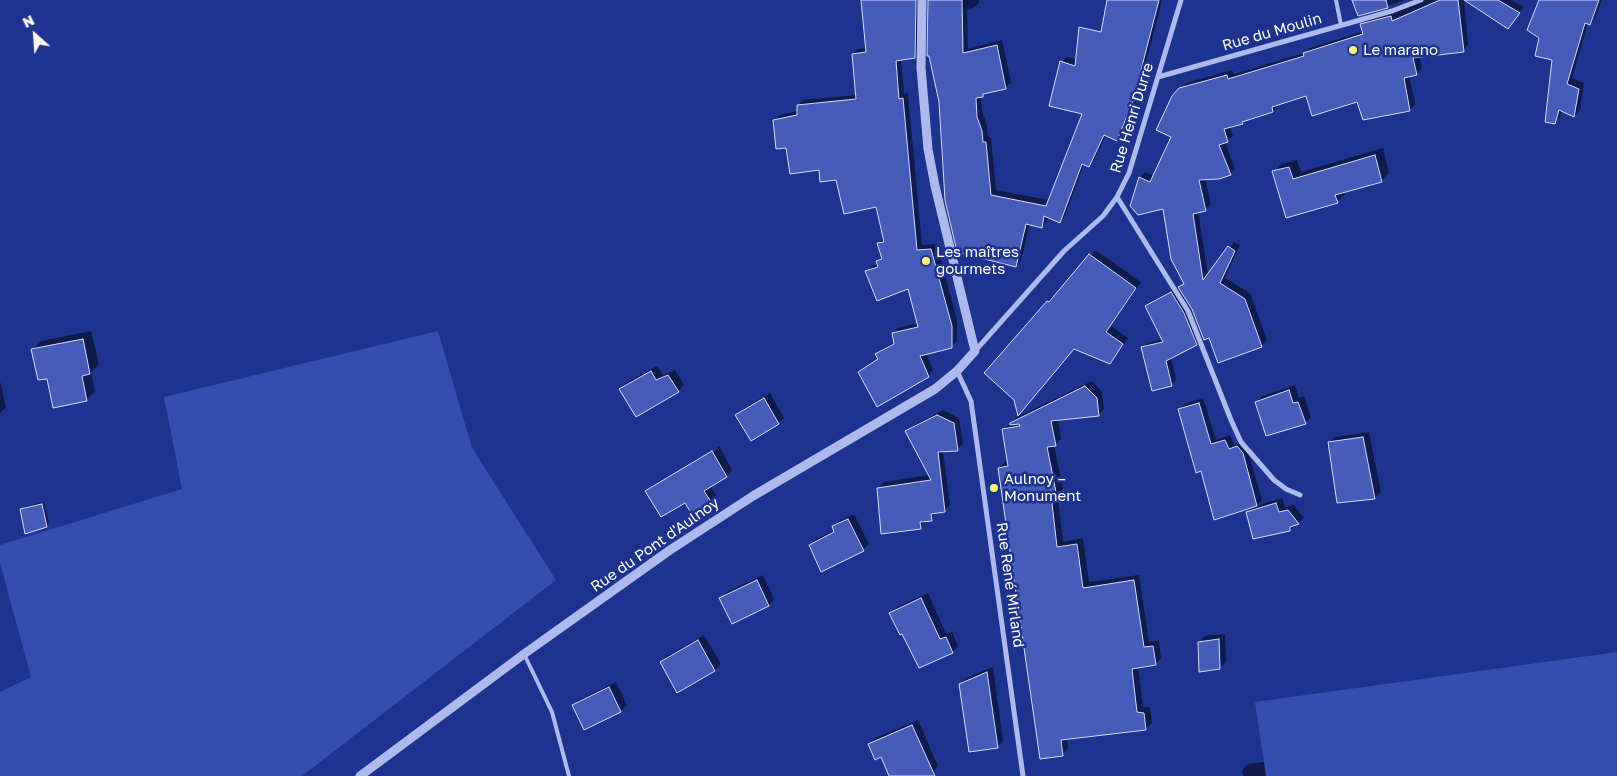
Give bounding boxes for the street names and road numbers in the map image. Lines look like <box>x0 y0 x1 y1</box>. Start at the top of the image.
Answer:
street label: Rue du Moulin <box>1220 9 1324 55</box>
street label: Rue Henri Durre <box>1107 61 1157 175</box>
street label: Rue du Pont d'Aulnoy <box>587 494 723 596</box>
street label: Rue René Mirland <box>992 521 1028 649</box>

